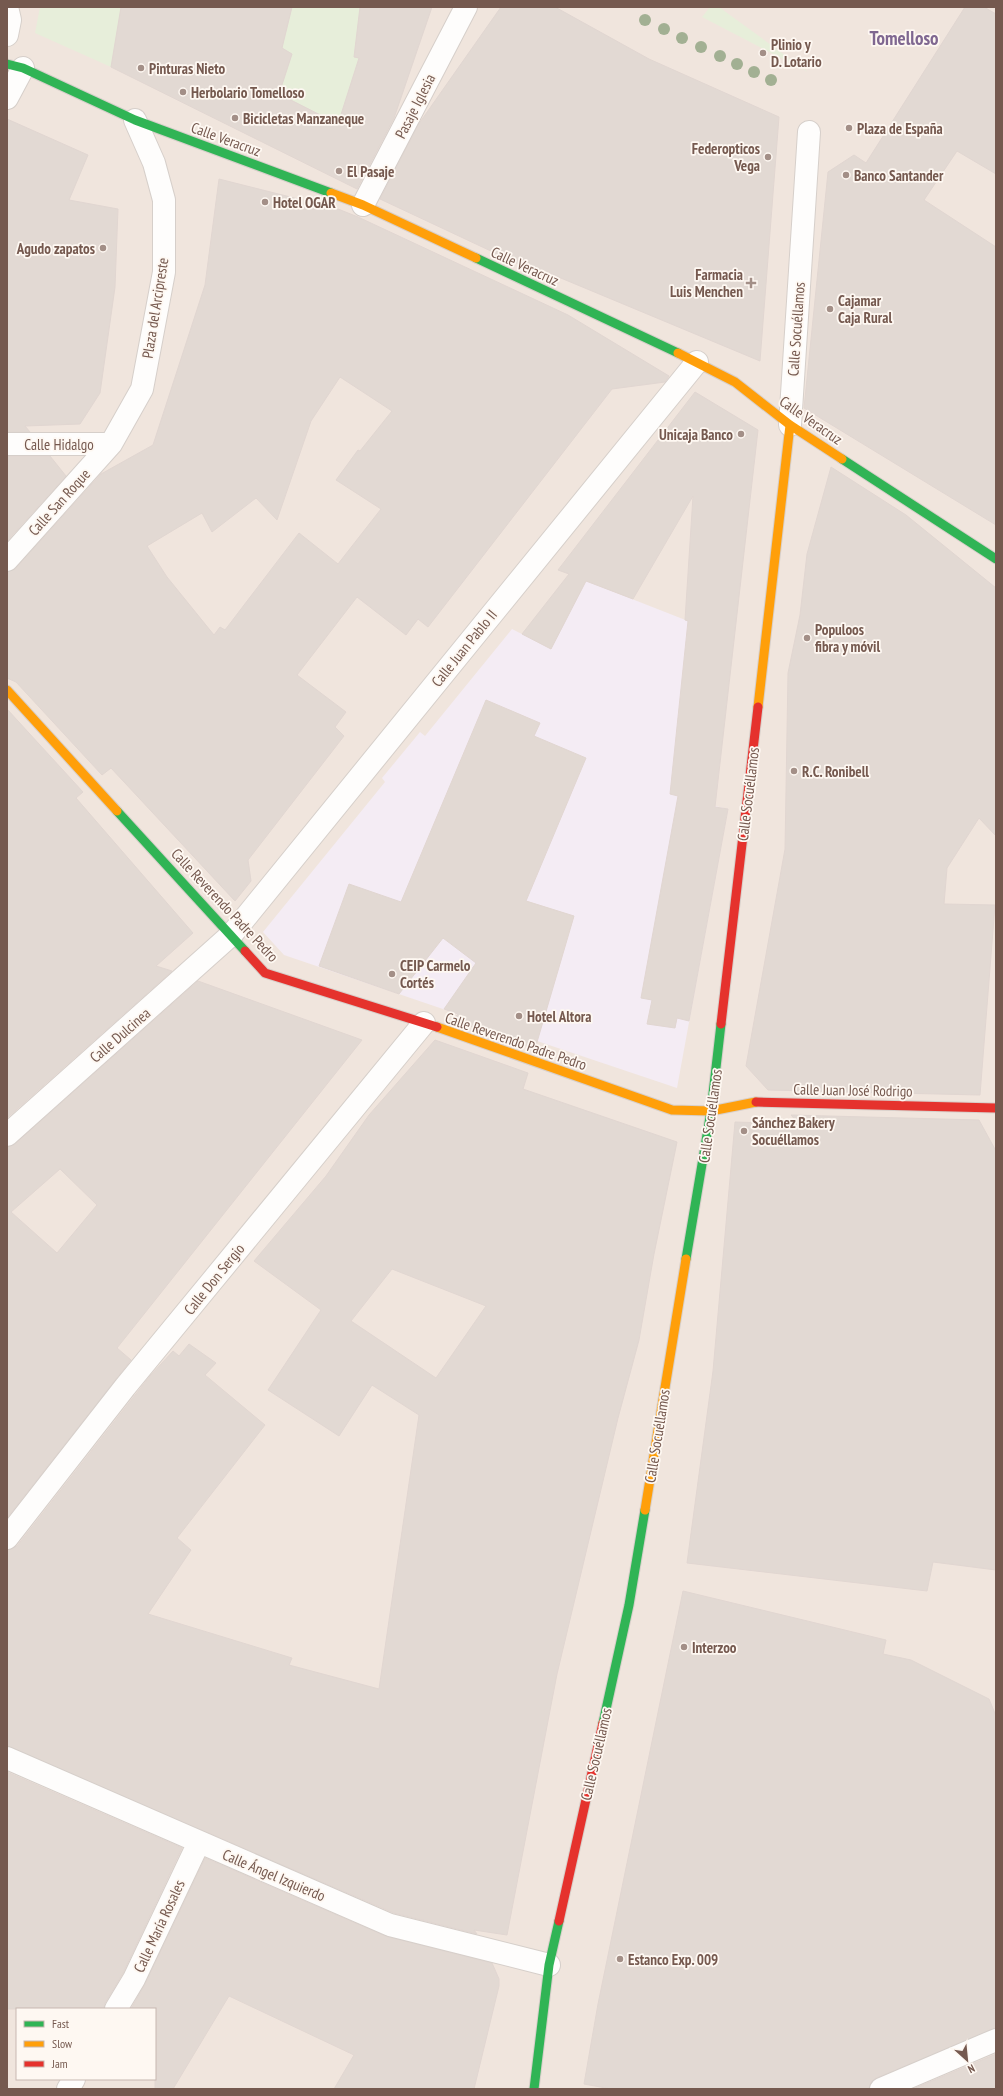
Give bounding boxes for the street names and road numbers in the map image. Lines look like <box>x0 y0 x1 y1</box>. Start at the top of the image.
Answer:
street label: Pasaje Iglesia <box>391 70 439 142</box>
street label: Calle Veracruz <box>189 118 263 160</box>
street label: Calle Veracruz <box>488 242 562 290</box>
street label: Plaza del Arcipreste <box>138 256 172 360</box>
street label: Calle Socuéllamos <box>783 281 809 377</box>
street label: Calle Veracruz <box>776 391 846 449</box>
street label: Calle Hidalgo <box>24 435 94 454</box>
street label: Calle San Roque <box>24 465 94 539</box>
street label: Calle Juan Pablo II <box>427 606 501 690</box>
street label: Calle Socuéllamos <box>733 746 763 842</box>
street label: Calle Reverendo Padre Pedro <box>167 844 283 966</box>
street label: Calle Dulcinea <box>86 1003 154 1067</box>
street label: Calle Reverendo Padre Pedro <box>443 1008 589 1074</box>
street label: Calle Socuéllamos <box>694 1068 726 1164</box>
street label: Calle Juan José Rodrigo <box>793 1079 913 1101</box>
street label: Calle Don Sergio <box>180 1240 248 1318</box>
street label: Calle Socuéllamos <box>640 1388 674 1484</box>
street label: Calle Socuéllamos <box>576 1706 616 1802</box>
street label: Calle Ángel Izquierdo <box>220 1845 328 1905</box>
street label: Calle María Rosales <box>129 1877 189 1975</box>

